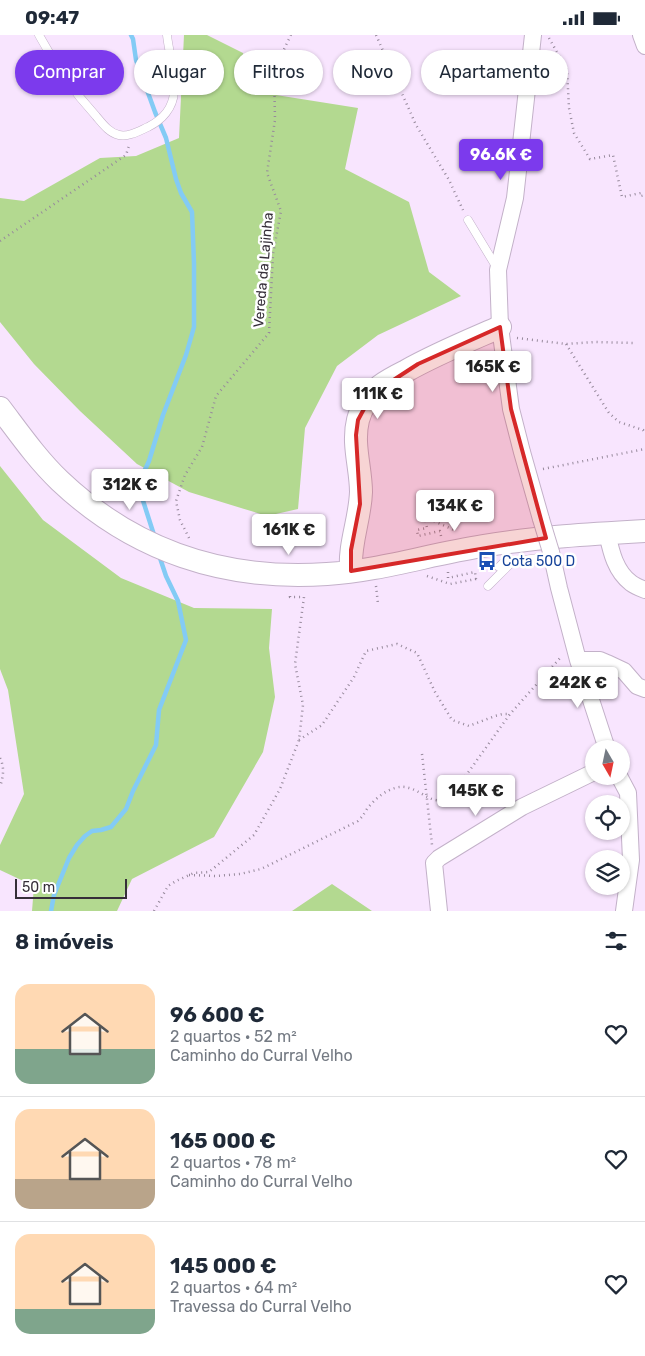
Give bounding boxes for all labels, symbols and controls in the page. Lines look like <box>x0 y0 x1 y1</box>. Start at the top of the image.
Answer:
text: 09:47 <box>25 6 79 29</box>
chip: Comprar <box>15 50 124 95</box>
chip: Alugar <box>134 50 224 95</box>
chip: Filtros <box>234 50 323 95</box>
chip: Novo <box>333 50 411 95</box>
chip: Apartamento <box>421 50 568 95</box>
pin: 96.6K € <box>455 139 547 181</box>
text: 96.6K € <box>470 145 532 164</box>
street label: Vereda da Lajinha <box>250 212 277 328</box>
pin: 165K € <box>452 351 534 393</box>
text: 165K € <box>465 357 521 376</box>
pin: 111K € <box>337 377 419 420</box>
text: 111K € <box>353 384 403 403</box>
pin: 312K € <box>89 469 171 511</box>
text: 312K € <box>102 475 158 494</box>
pin: 134K € <box>414 489 496 532</box>
text: 134K € <box>427 496 483 515</box>
pin: 161K € <box>248 513 330 556</box>
text: 161K € <box>263 520 315 539</box>
bus stop icon: Cota 500 D <box>476 550 498 572</box>
place label: Cota 500 D <box>502 553 575 570</box>
pin: 242K € <box>537 667 619 709</box>
text: 242K € <box>549 673 607 692</box>
north arrow <box>585 740 630 785</box>
map controls <box>585 740 630 895</box>
pin: 145K € <box>435 775 517 817</box>
text: 145K € <box>448 781 504 800</box>
button: locate <box>585 795 630 840</box>
button: layers <box>585 850 630 895</box>
scale bar <box>15 876 128 899</box>
text: 50 m <box>22 879 55 896</box>
icon: filters <box>602 927 630 955</box>
text: 8 imóveis <box>15 929 114 954</box>
text: 96 600 € <box>170 1002 265 1027</box>
icon: home <box>55 1004 115 1064</box>
icon: heart <box>602 1020 630 1048</box>
text: 2 quartos · 52 m² <box>170 1027 297 1046</box>
text: Caminho do Curral Velho <box>170 1046 353 1065</box>
text: 165 000 € <box>170 1128 276 1153</box>
icon: home <box>55 1129 115 1189</box>
icon: heart <box>602 1145 630 1173</box>
text: 2 quartos · 78 m² <box>170 1153 296 1172</box>
text: Caminho do Curral Velho <box>170 1172 353 1191</box>
text: 145 000 € <box>170 1253 277 1278</box>
icon: home <box>55 1254 115 1314</box>
icon: heart <box>602 1270 630 1298</box>
text: 2 quartos · 64 m² <box>170 1278 297 1297</box>
text: Travessa do Curral Velho <box>170 1297 352 1316</box>

